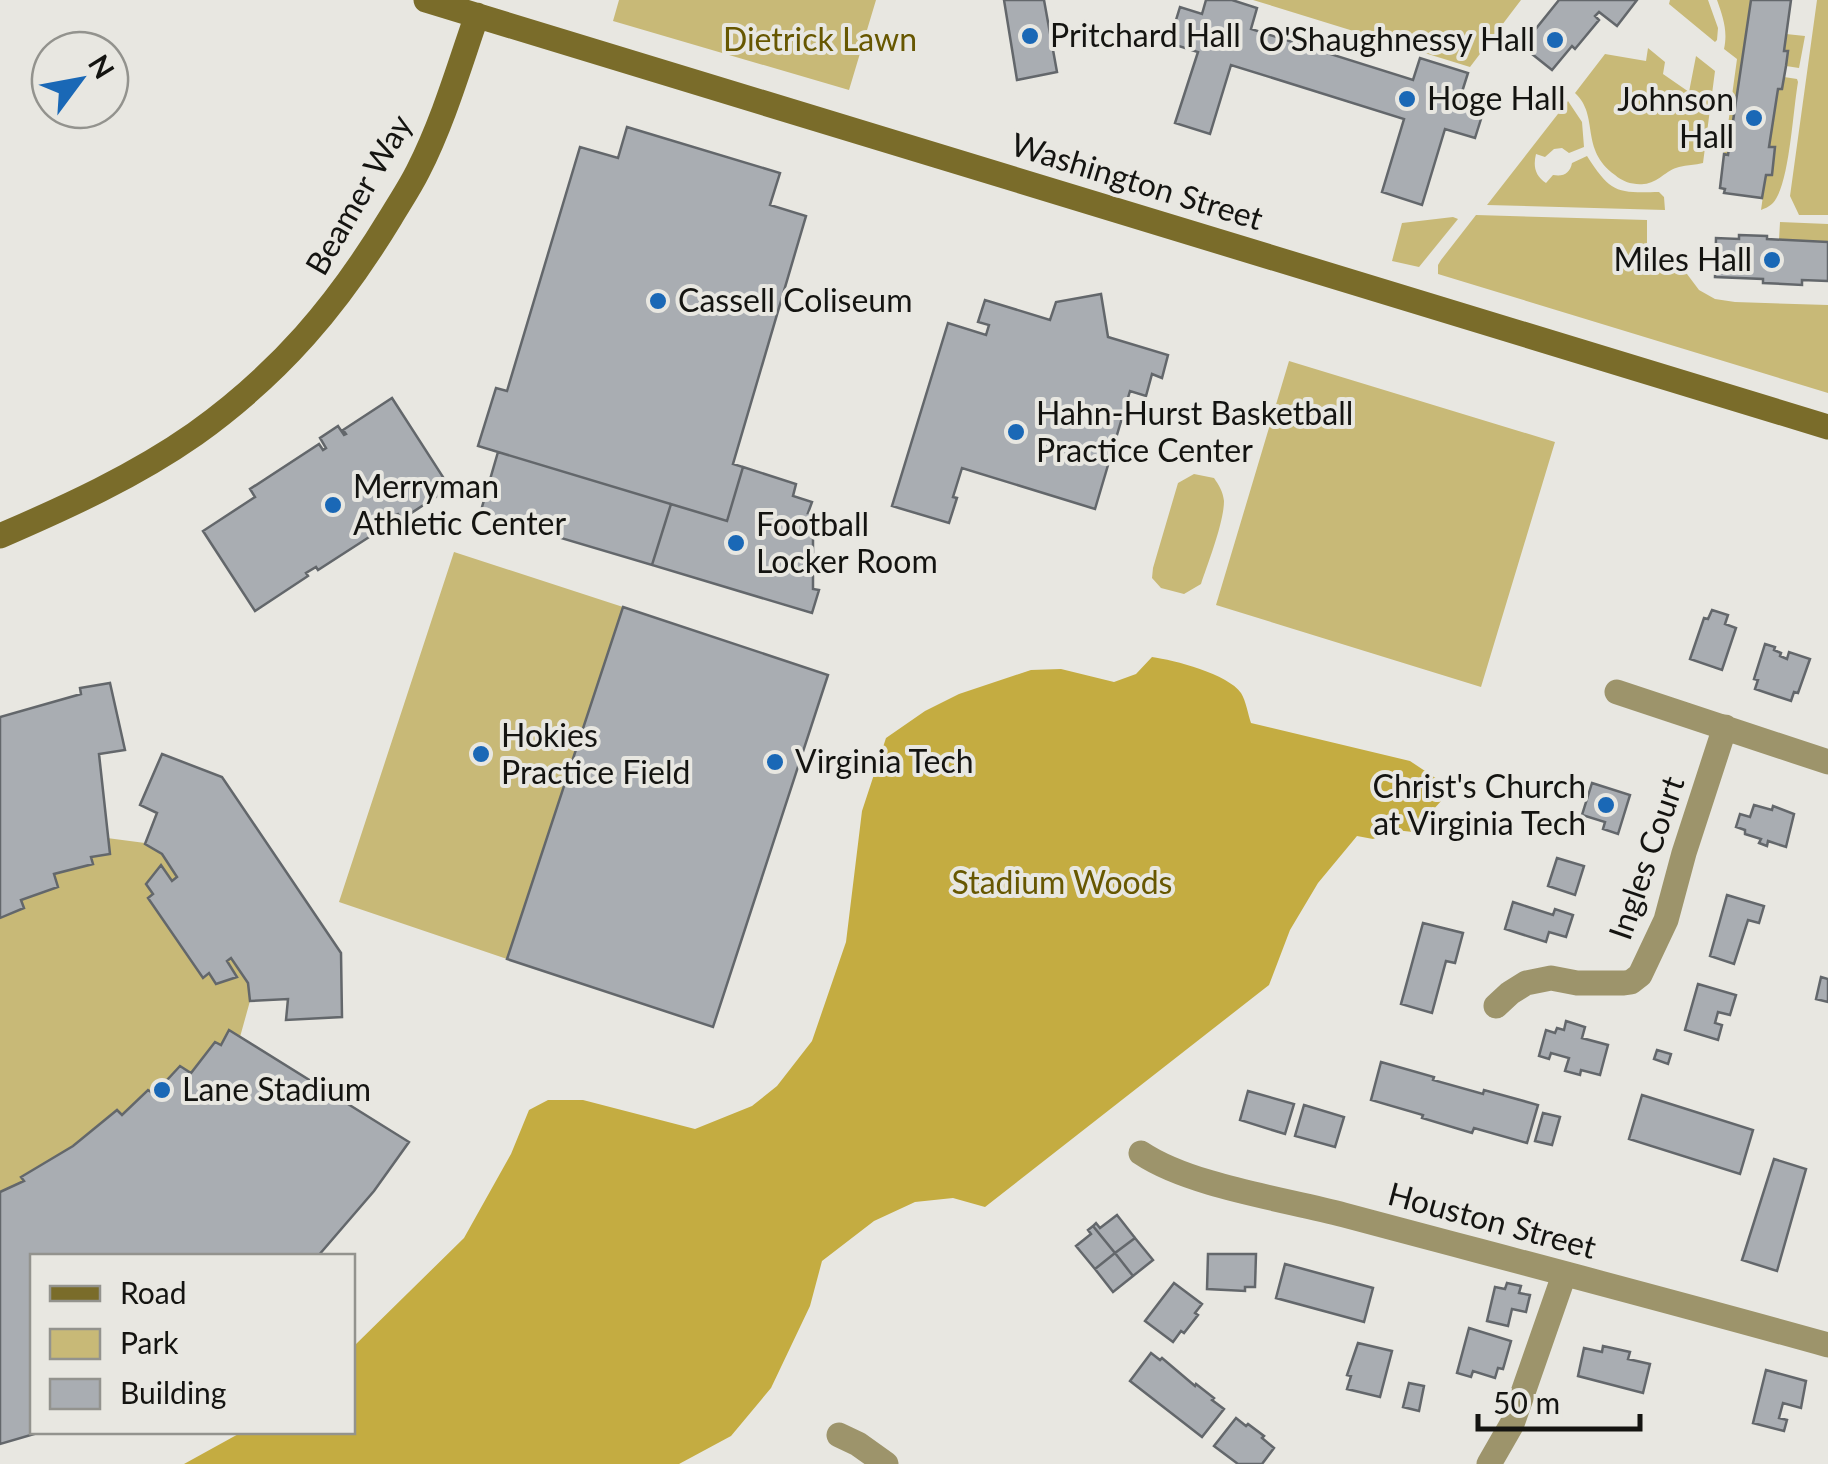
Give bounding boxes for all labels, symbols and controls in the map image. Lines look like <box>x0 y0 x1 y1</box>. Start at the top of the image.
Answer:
place label: Pritchard Hall <box>1050 15 1241 54</box>
park label: Dietrick Lawn <box>723 19 917 58</box>
place label: O'Shaughnessy Hall <box>1259 19 1535 58</box>
marker: Pritchard Hall <box>1019 25 1041 47</box>
marker: O'Shaughnessy Hall <box>1544 29 1566 51</box>
north arrow <box>30 30 130 130</box>
text: N <box>82 48 122 84</box>
place label: Hoge Hall <box>1427 78 1565 117</box>
place label: Johnson Hall <box>1617 79 1734 155</box>
marker: Hoge Hall <box>1396 88 1418 110</box>
street label: Beamer Way <box>296 107 419 281</box>
marker: Johnson Hall <box>1743 107 1765 129</box>
street label: Washington Street <box>1007 124 1268 238</box>
place label: Miles Hall <box>1613 239 1752 278</box>
marker: Miles Hall <box>1761 249 1783 271</box>
place label: Cassell Coliseum <box>678 280 913 319</box>
marker: Cassell Coliseum <box>647 290 669 312</box>
place label: Hahn-Hurst Basketball Practice Center <box>1036 393 1353 469</box>
marker: Hahn-Hurst Basketball Practice Center <box>1005 421 1027 443</box>
place label: Merryman Athletic Center <box>353 466 566 542</box>
marker: Merryman Athletic Center <box>322 494 344 516</box>
place label: Football Locker Room <box>756 504 938 580</box>
marker: Football Locker Room <box>725 532 747 554</box>
place label: Hokies Practice Field <box>501 715 690 791</box>
place label: Virginia Tech <box>795 741 974 780</box>
marker: Hokies Practice Field <box>470 743 492 765</box>
marker: Virginia Tech <box>764 751 786 773</box>
place label: Christ's Church at Virginia Tech <box>1373 766 1586 842</box>
street label: Ingles Court <box>1599 770 1692 944</box>
marker: Christ's Church at Virginia Tech <box>1595 794 1617 816</box>
park label: Stadium Woods <box>952 862 1172 901</box>
place label: Lane Stadium <box>182 1069 371 1108</box>
marker: Lane Stadium <box>151 1079 173 1101</box>
street label: Houston Street <box>1384 1173 1601 1266</box>
legend <box>30 1254 355 1434</box>
text: Road <box>120 1274 187 1310</box>
text: Park <box>120 1324 179 1360</box>
scale bar <box>1478 1369 1640 1431</box>
text: Building <box>120 1374 226 1410</box>
text: 50 m <box>1493 1384 1560 1420</box>

